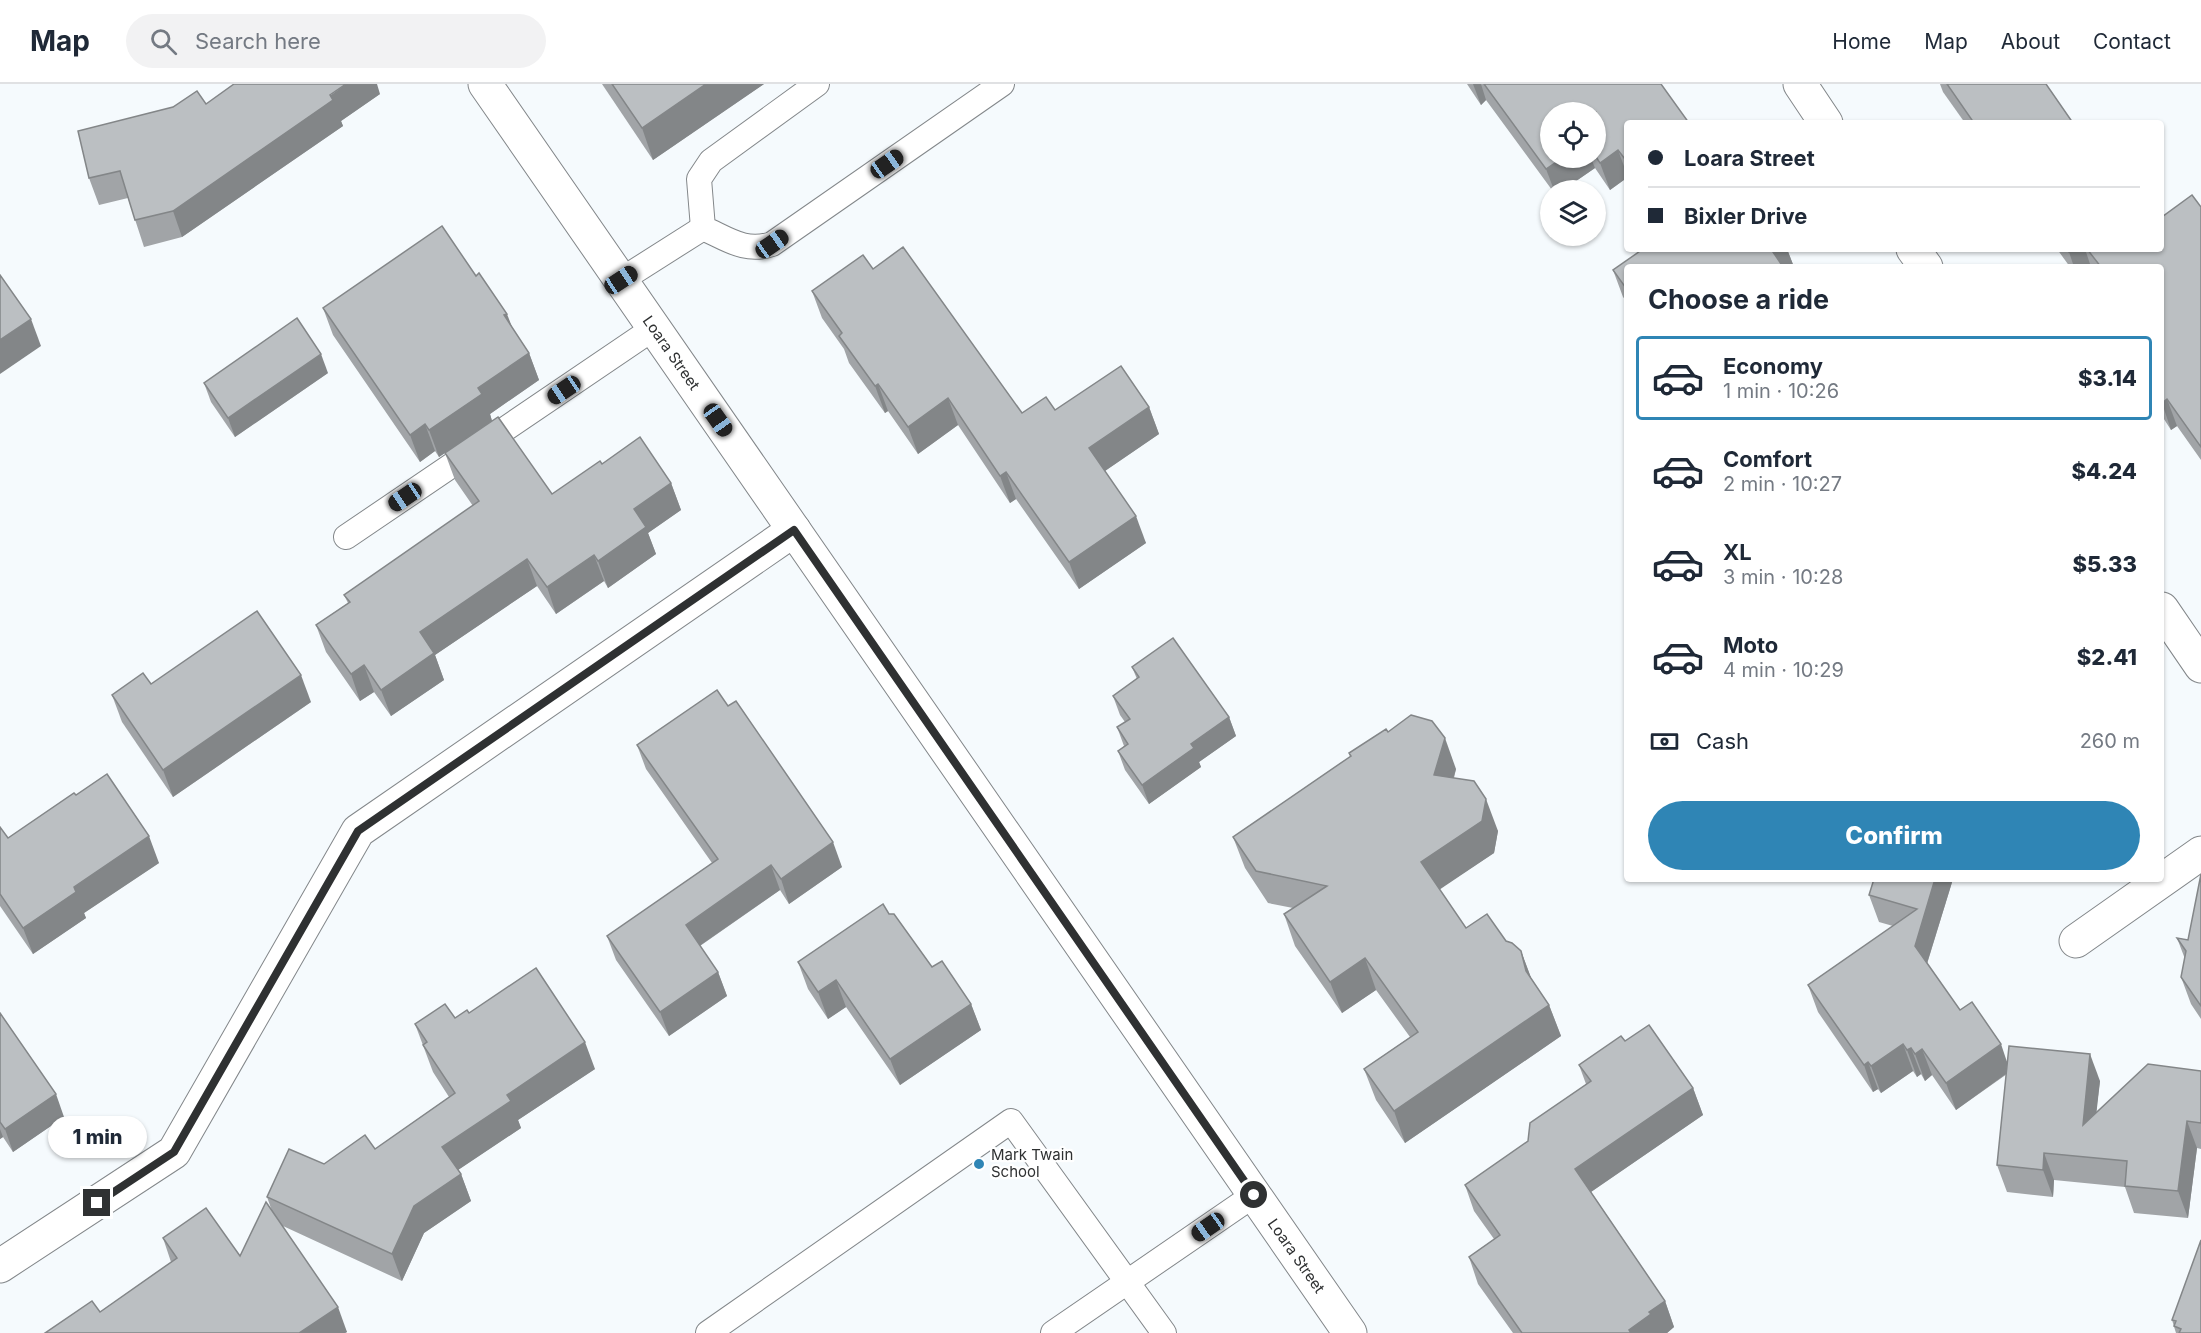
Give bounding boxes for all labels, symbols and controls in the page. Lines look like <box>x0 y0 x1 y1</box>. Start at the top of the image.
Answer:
search box <box>126 14 546 68</box>
text: Map <box>30 24 90 58</box>
icon: search <box>147 25 180 58</box>
text: Search here <box>195 28 321 54</box>
text: Home <box>1832 29 1891 54</box>
text: Map <box>1924 29 1968 54</box>
text: About <box>2001 29 2060 54</box>
text: Contact <box>2093 29 2171 54</box>
map controls <box>1540 102 1606 246</box>
button: locate <box>1540 102 1606 168</box>
text: Loara Street <box>1684 145 1815 171</box>
car <box>867 146 907 182</box>
button: layers <box>1540 180 1606 246</box>
text: Bixler Drive <box>1684 203 1807 229</box>
car <box>752 226 792 262</box>
car <box>601 263 641 297</box>
text: Choose a ride <box>1648 283 1829 316</box>
street label: Loara Street <box>639 312 704 394</box>
icon: car <box>1651 351 1705 405</box>
text: Economy <box>1723 353 1823 379</box>
text: $3.14 <box>2078 365 2137 391</box>
car <box>544 372 584 408</box>
text: 1 min · 10:26 <box>1723 379 1839 403</box>
car <box>700 400 736 440</box>
icon: car <box>1651 444 1705 498</box>
text: Comfort <box>1723 446 1812 472</box>
text: $4.24 <box>2071 458 2137 484</box>
text: 2 min · 10:27 <box>1723 472 1842 496</box>
car <box>385 479 425 515</box>
icon: car <box>1651 537 1705 591</box>
text: XL <box>1723 539 1752 565</box>
text: $5.33 <box>2072 551 2137 577</box>
text: 3 min · 10:28 <box>1723 565 1843 589</box>
icon: car <box>1651 630 1705 684</box>
text: Moto <box>1723 632 1778 658</box>
text: $2.41 <box>2077 644 2137 670</box>
text: 4 min · 10:29 <box>1723 658 1844 682</box>
icon: cash <box>1648 725 1681 758</box>
text: Cash <box>1696 728 1749 754</box>
text: 260 m <box>2080 729 2140 753</box>
button: Confirm <box>1648 801 2140 870</box>
callout: 1 min <box>48 1116 146 1158</box>
text: 1 min <box>72 1125 123 1149</box>
place label: Mark Twain School <box>991 1145 1073 1181</box>
marker: Mark Twain School <box>972 1157 986 1171</box>
route start <box>1240 1181 1267 1208</box>
route end <box>83 1189 110 1216</box>
car <box>1188 1209 1228 1245</box>
street label: Loara Street <box>1264 1215 1329 1297</box>

